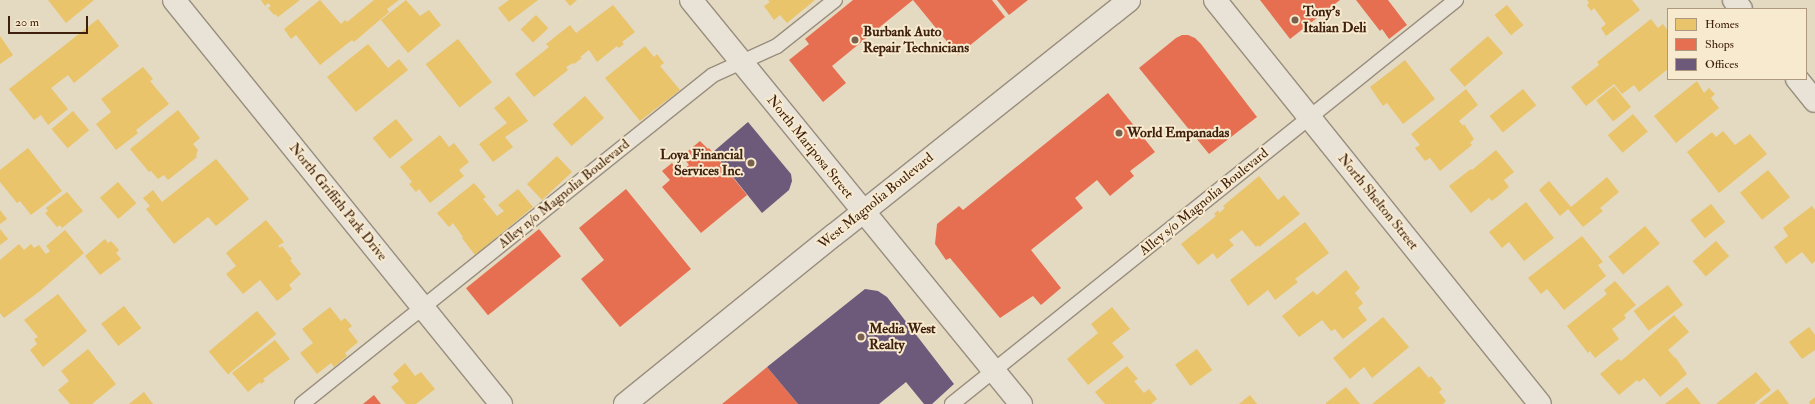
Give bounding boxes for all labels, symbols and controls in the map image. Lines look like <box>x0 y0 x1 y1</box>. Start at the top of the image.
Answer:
place label: Tony's Italian Deli <box>1303 4 1367 36</box>
scale bar <box>10 8 90 34</box>
legend <box>1667 8 1807 80</box>
text: 20 m <box>15 15 39 30</box>
marker: Tony's Italian Deli <box>1290 15 1300 25</box>
text: Homes <box>1705 17 1739 32</box>
place label: Burbank Auto Repair Technicians <box>863 24 969 56</box>
marker: Burbank Auto Repair Technicians <box>850 35 860 45</box>
text: Shops <box>1705 37 1734 52</box>
text: Offices <box>1705 57 1738 72</box>
street label: North Mariposa Street <box>763 92 857 202</box>
place label: World Empanadas <box>1127 125 1229 141</box>
marker: World Empanadas <box>1114 128 1124 138</box>
street label: Alley n/o Magnolia Boulevard <box>495 136 633 252</box>
street label: North Griffith Park Drive <box>285 140 391 264</box>
street label: Alley s/o Magnolia Boulevard <box>1136 145 1272 259</box>
place label: Loya Financial Services Inc. <box>660 147 743 180</box>
street label: West Magnolia Boulevard <box>815 149 937 253</box>
street label: North Shelton Street <box>1334 151 1422 253</box>
marker: Loya Financial Services Inc. <box>746 158 756 168</box>
place label: Media West Realty <box>869 321 936 354</box>
marker: Media West Realty <box>856 332 866 342</box>

